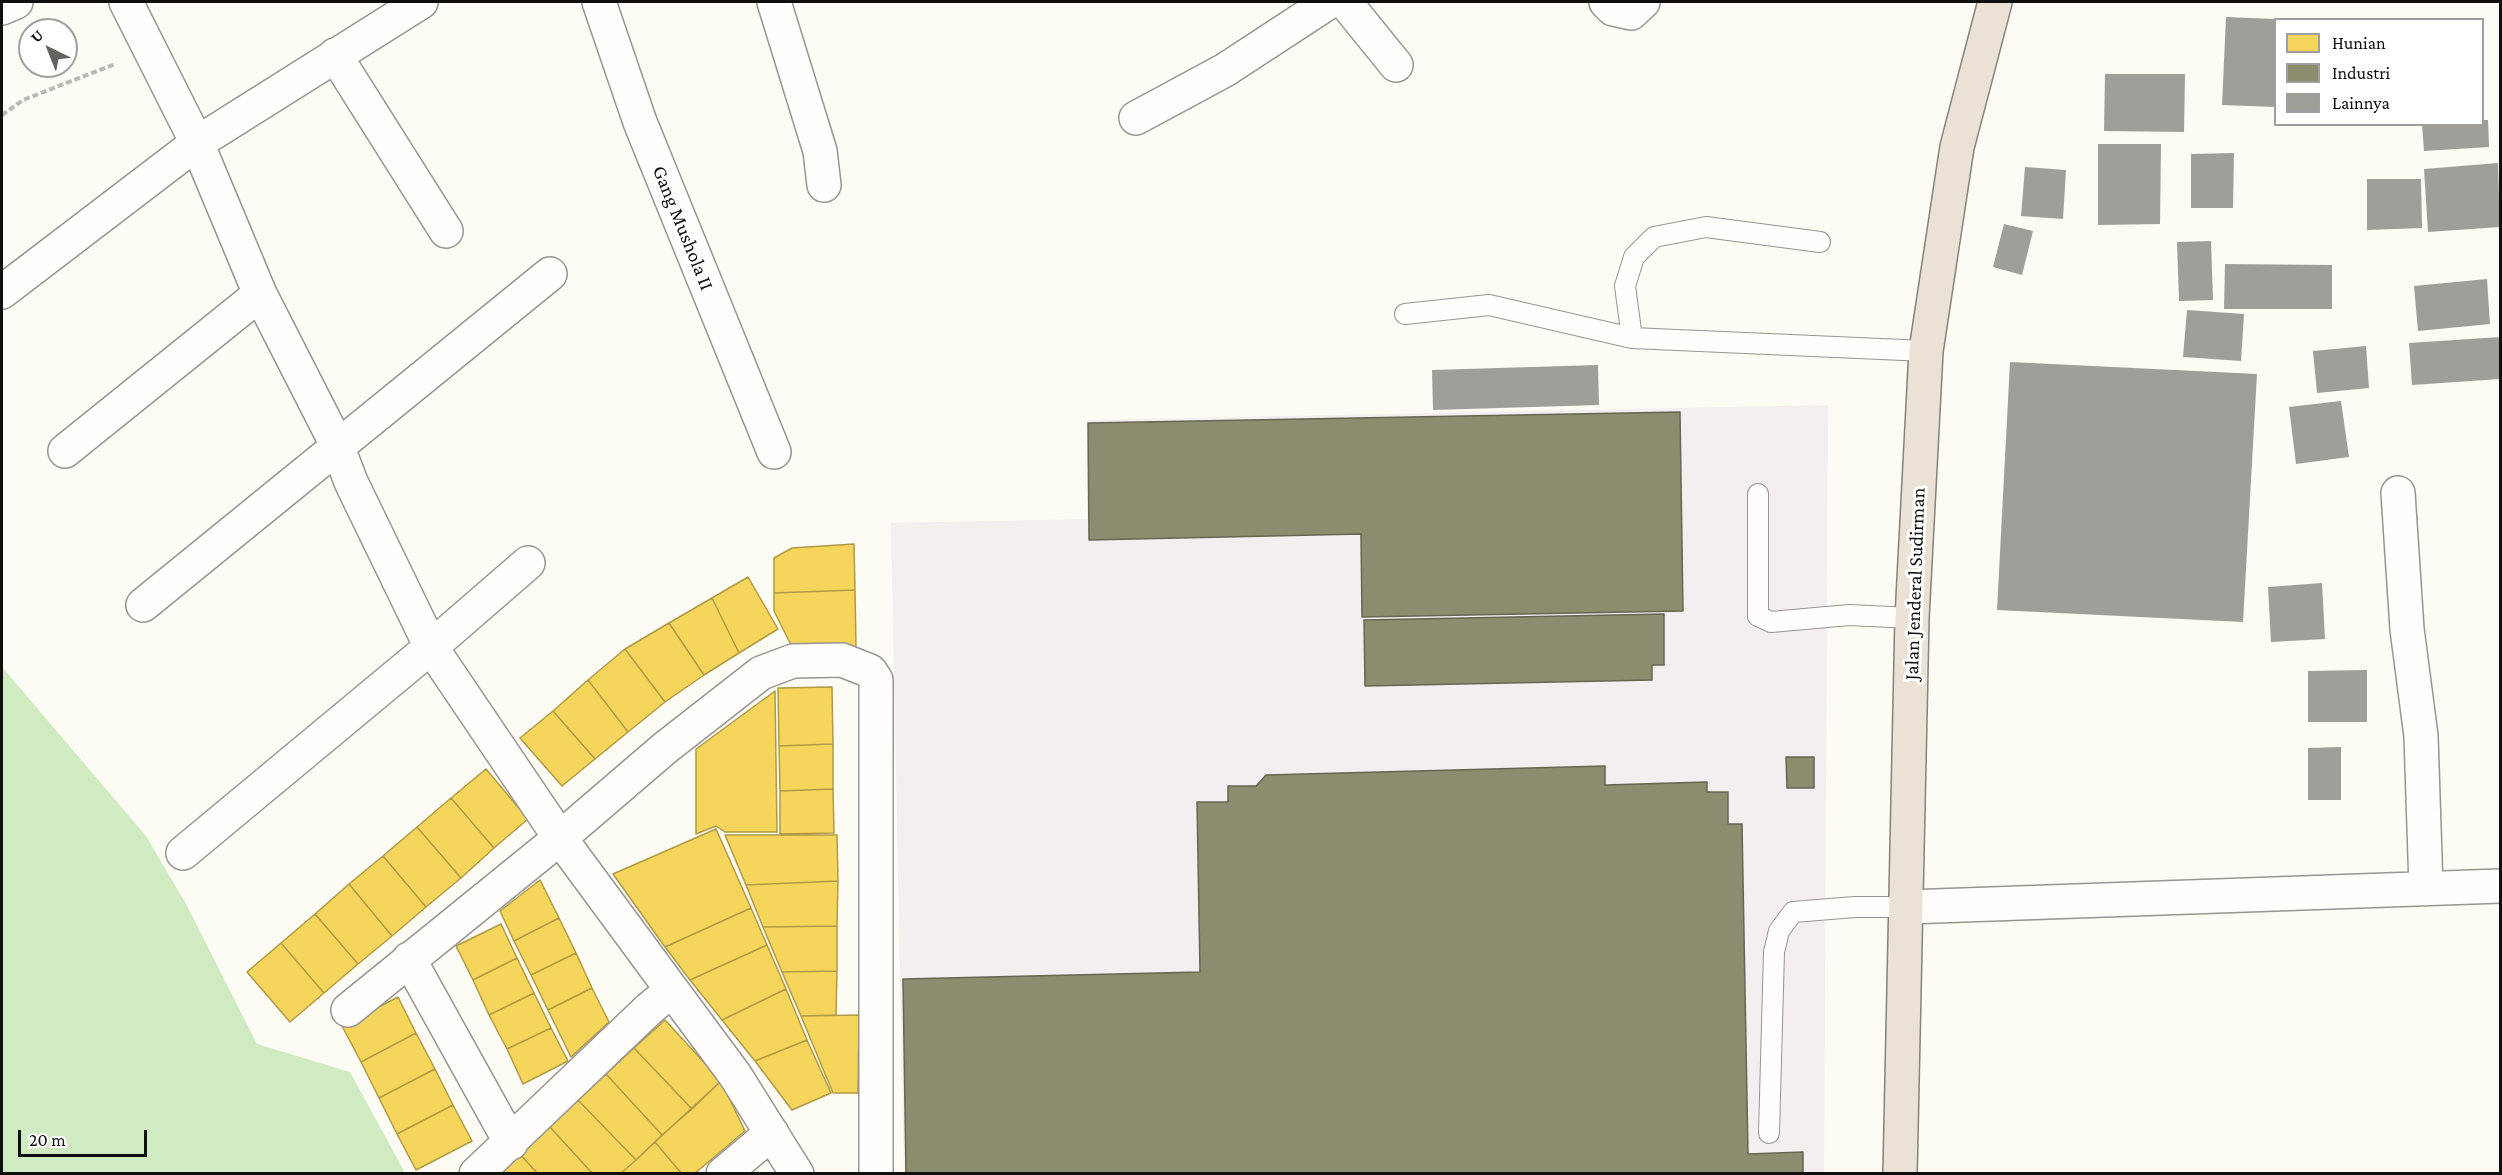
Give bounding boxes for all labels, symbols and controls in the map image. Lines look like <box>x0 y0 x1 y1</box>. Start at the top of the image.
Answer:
north arrow <box>18 18 78 78</box>
legend <box>2274 18 2484 126</box>
text: U <box>27 26 47 46</box>
text: Hunian <box>2332 33 2386 53</box>
text: Industri <box>2332 63 2390 83</box>
text: Lainnya <box>2332 93 2390 113</box>
street label: Gang Mushola II <box>647 162 719 294</box>
street label: Jalan Jenderal Sudirman <box>1900 487 1930 681</box>
scale bar <box>21 1118 150 1156</box>
text: 20 m <box>29 1130 66 1150</box>

